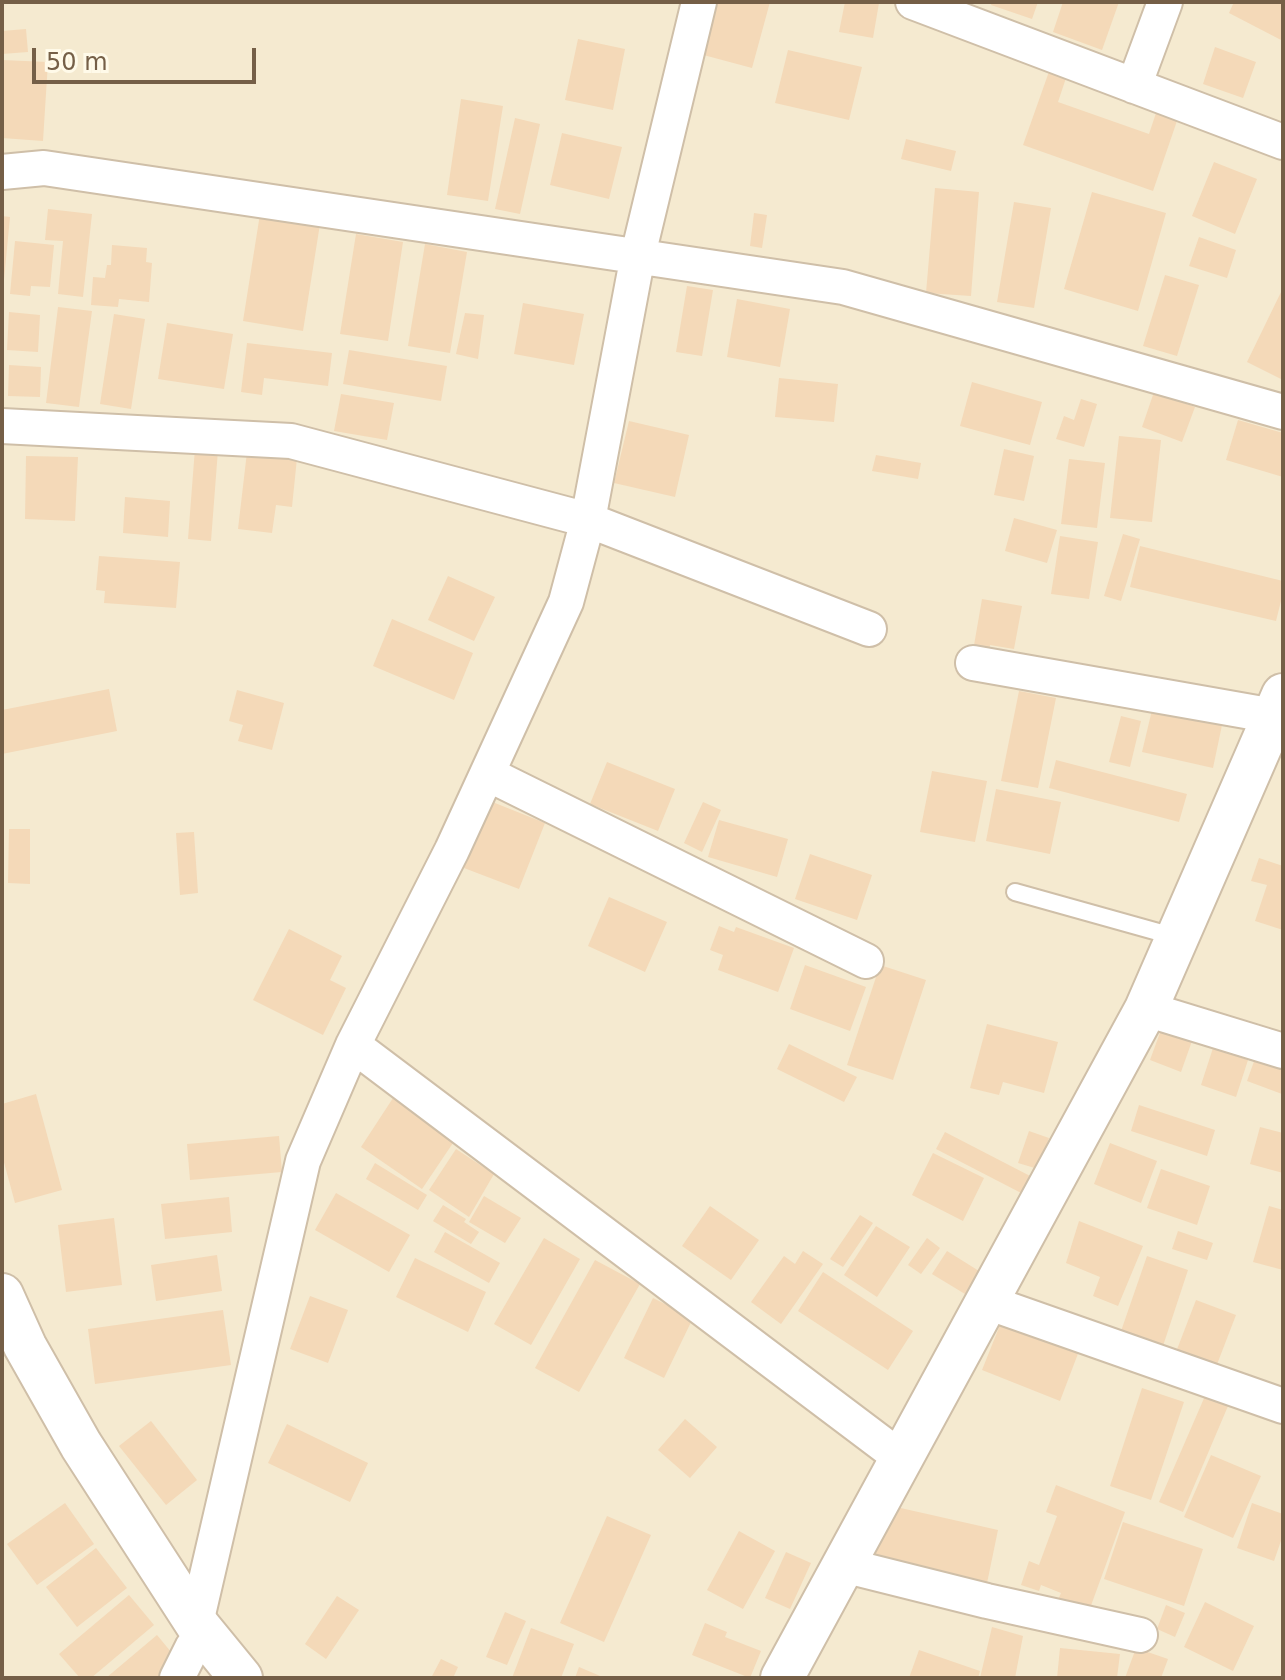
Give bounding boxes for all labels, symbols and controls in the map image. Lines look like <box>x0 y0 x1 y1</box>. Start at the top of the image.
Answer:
scale bar <box>36 32 260 82</box>
text: 50 m <box>46 48 108 76</box>

